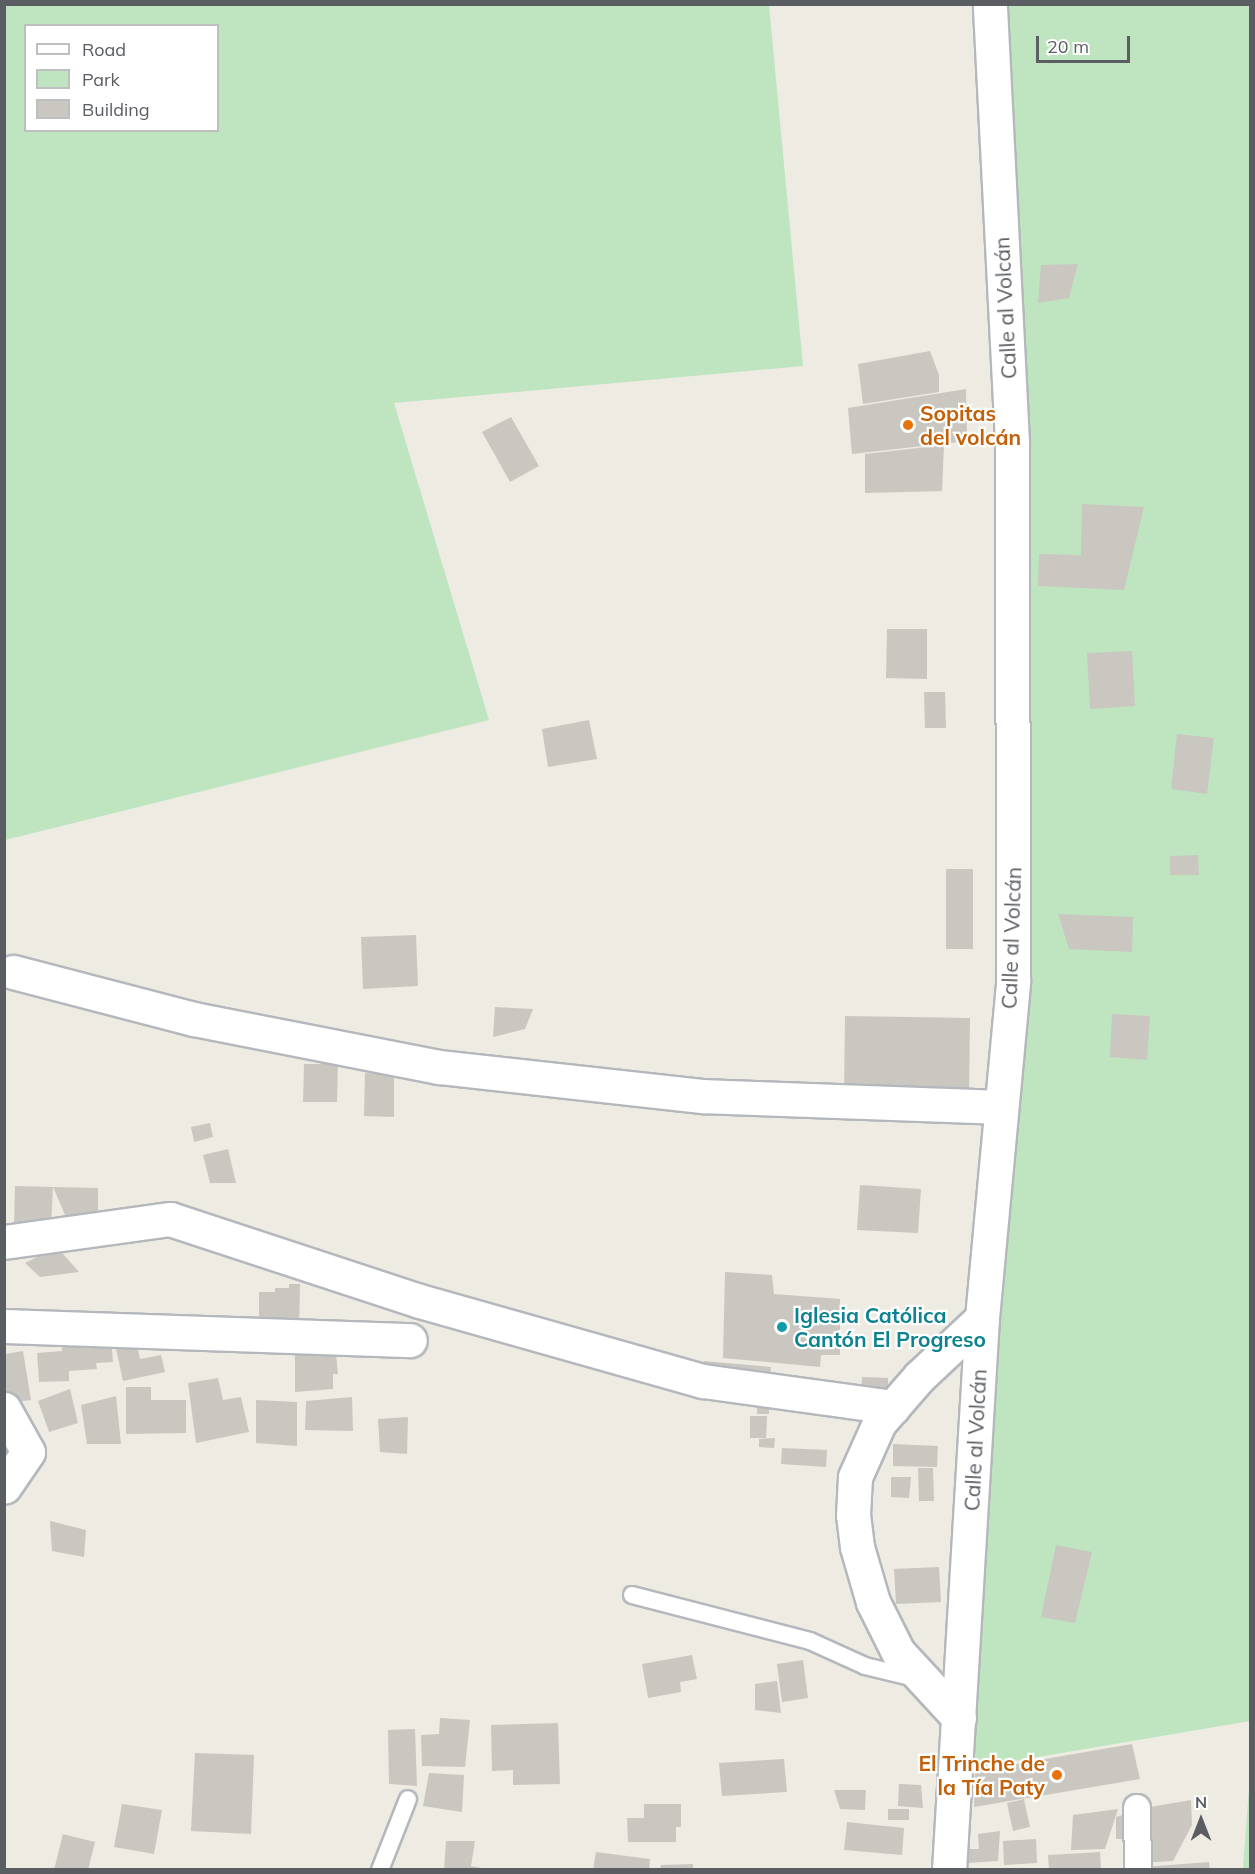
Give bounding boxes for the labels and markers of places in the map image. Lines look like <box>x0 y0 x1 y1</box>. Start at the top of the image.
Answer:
place label: Sopitas del volcán <box>920 400 1021 450</box>
marker: Sopitas del volcán <box>901 418 915 432</box>
place label: Iglesia Católica Cantón El Progreso <box>794 1302 986 1352</box>
marker: Iglesia Católica Cantón El Progreso <box>775 1320 789 1334</box>
place label: El Trinche de la Tía Paty <box>918 1750 1045 1800</box>
marker: El Trinche de la Tía Paty <box>1050 1768 1064 1782</box>

